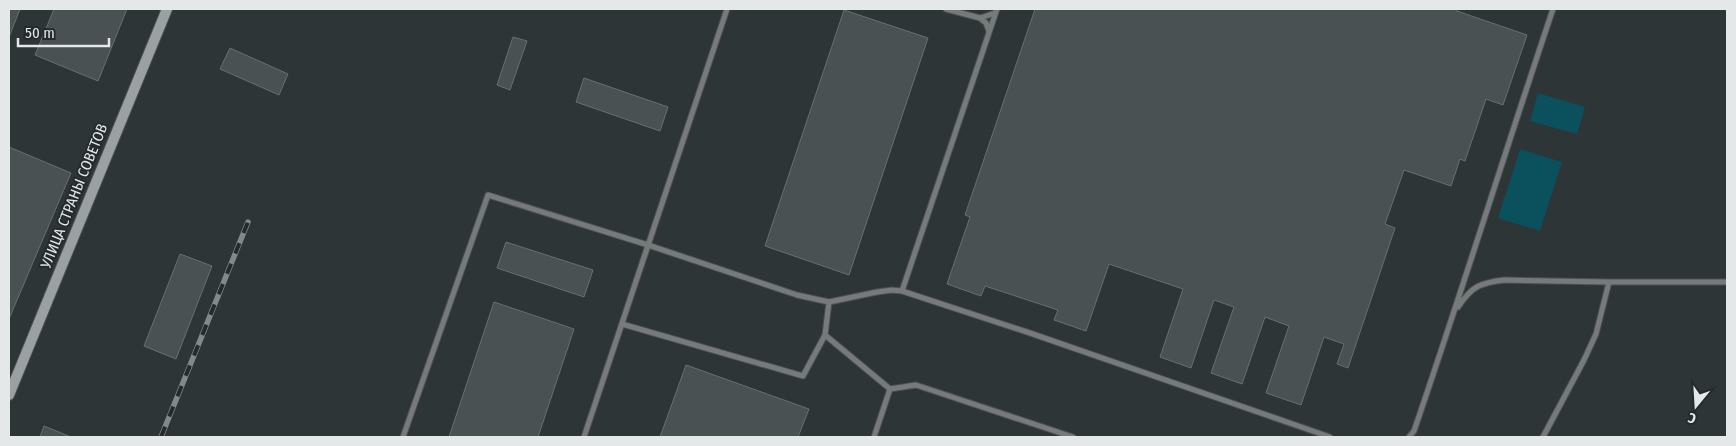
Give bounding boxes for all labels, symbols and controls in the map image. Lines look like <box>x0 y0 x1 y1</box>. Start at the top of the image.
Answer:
scale bar <box>18 15 109 47</box>
text: 50 m <box>25 24 55 42</box>
street label: УЛИЦА СТРАНЫ СОВЕТОВ <box>36 121 111 272</box>
north arrow <box>1671 381 1721 431</box>
text: С <box>1685 408 1698 427</box>

